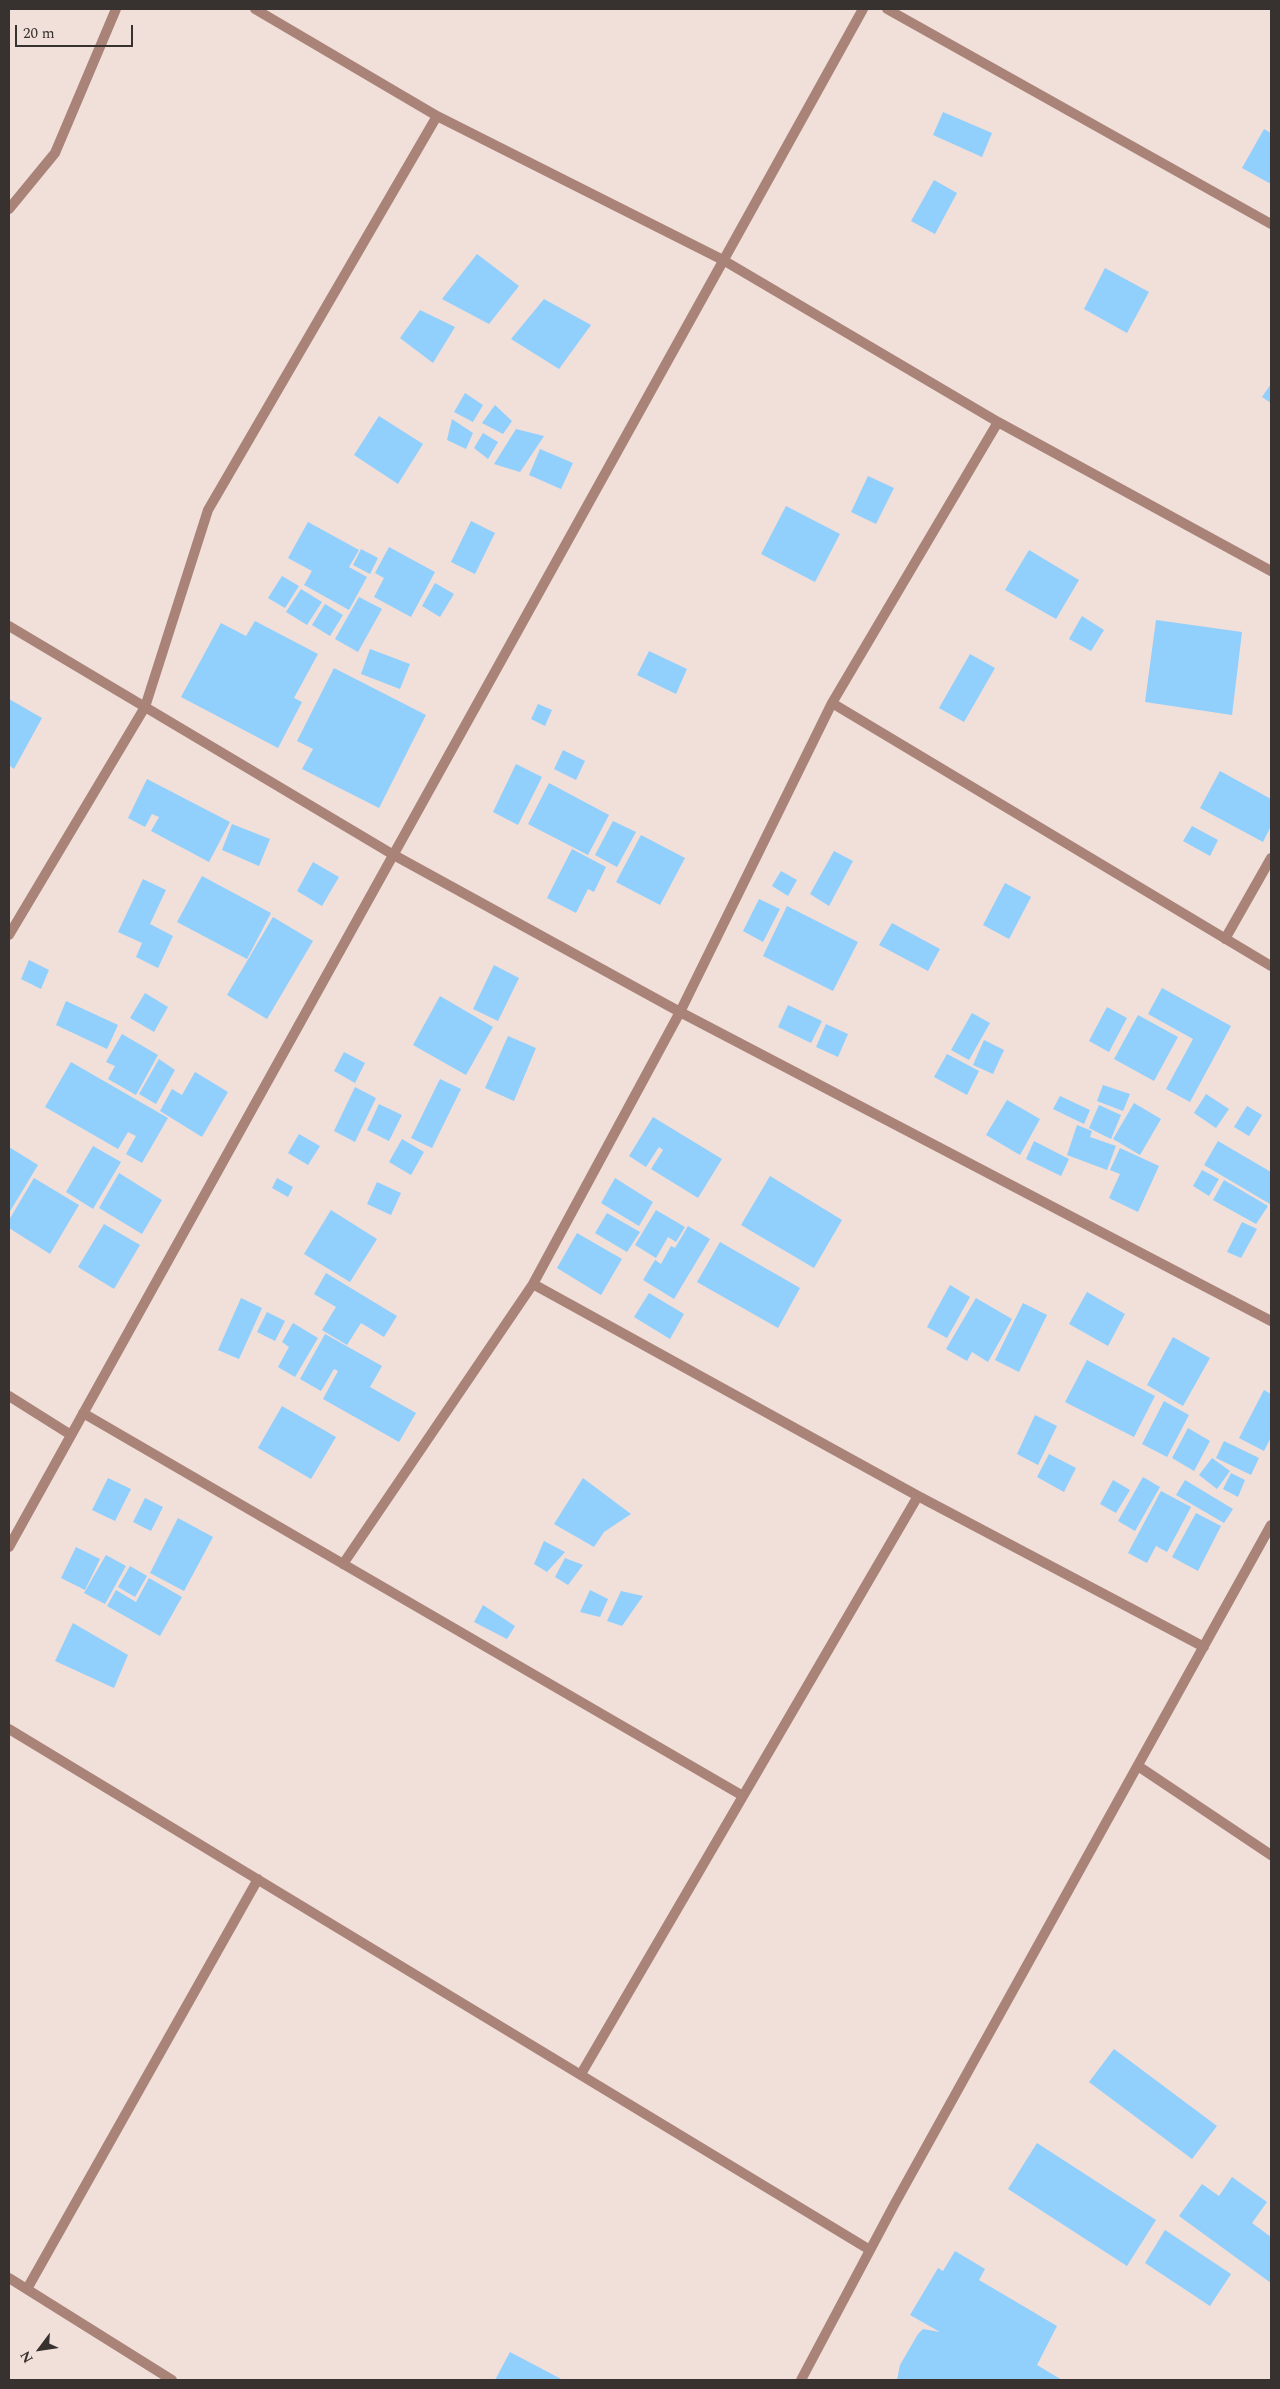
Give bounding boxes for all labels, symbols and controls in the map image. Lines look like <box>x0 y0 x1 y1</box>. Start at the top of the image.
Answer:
scale bar <box>18 15 135 47</box>
text: 20 m <box>23 22 55 45</box>
north arrow <box>15 2324 65 2374</box>
text: N <box>15 2347 39 2367</box>

